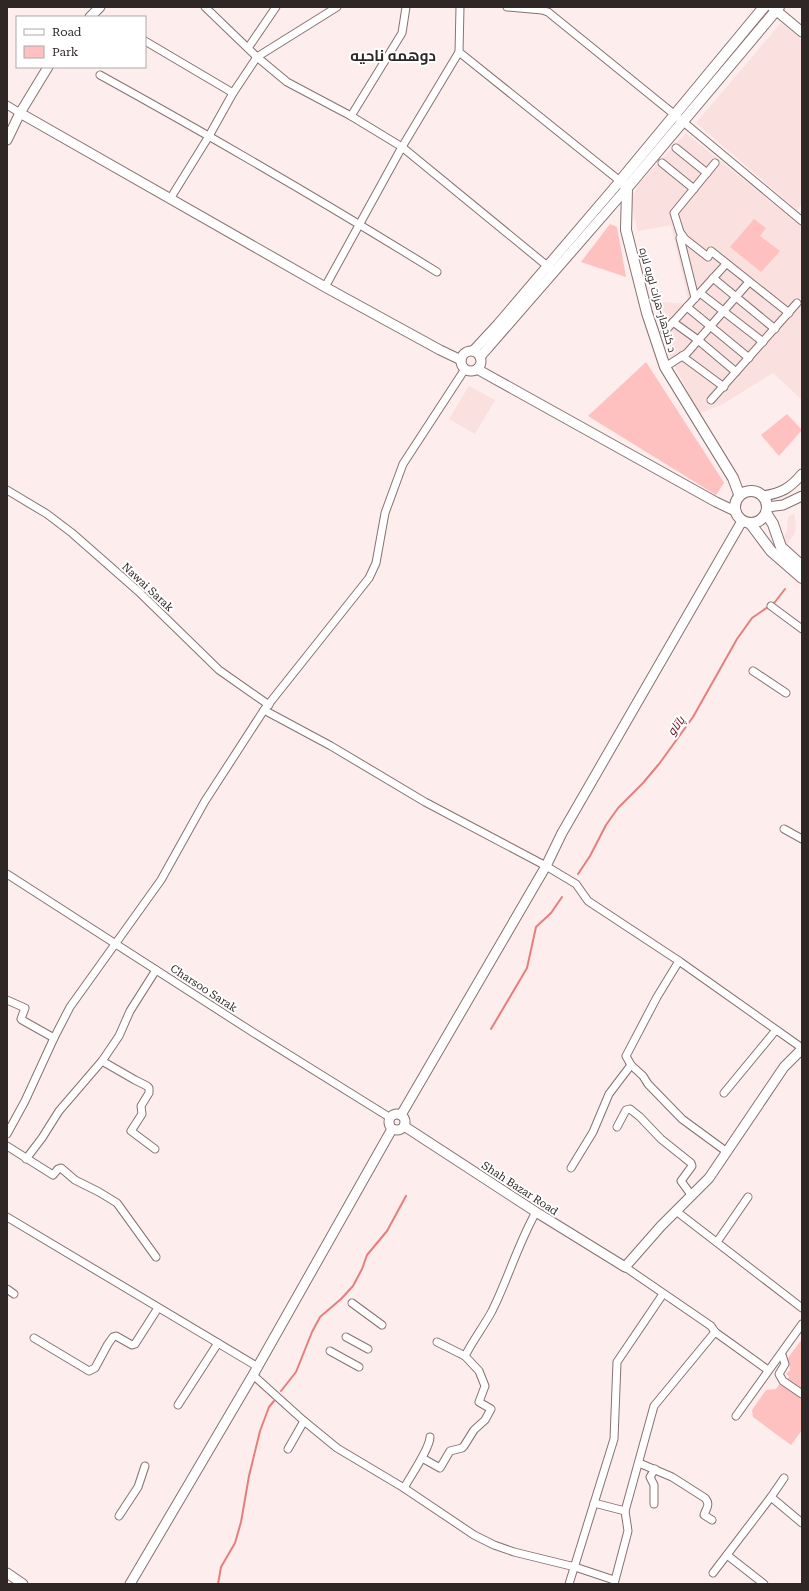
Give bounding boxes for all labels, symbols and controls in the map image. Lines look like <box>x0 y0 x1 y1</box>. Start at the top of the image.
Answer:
legend <box>16 16 146 68</box>
text: Road <box>52 25 82 39</box>
text: Park <box>52 45 79 59</box>
district label: دوهمه ناحیه <box>350 47 436 65</box>
street label: د کندهار-هرات لويه لاره <box>636 246 679 354</box>
street label: Nawai Sarak <box>119 560 176 615</box>
water label: پاتاو <box>664 713 689 739</box>
street label: Charsoo Sarak <box>168 962 240 1015</box>
street label: Shah Bazar Road <box>479 1159 560 1218</box>

